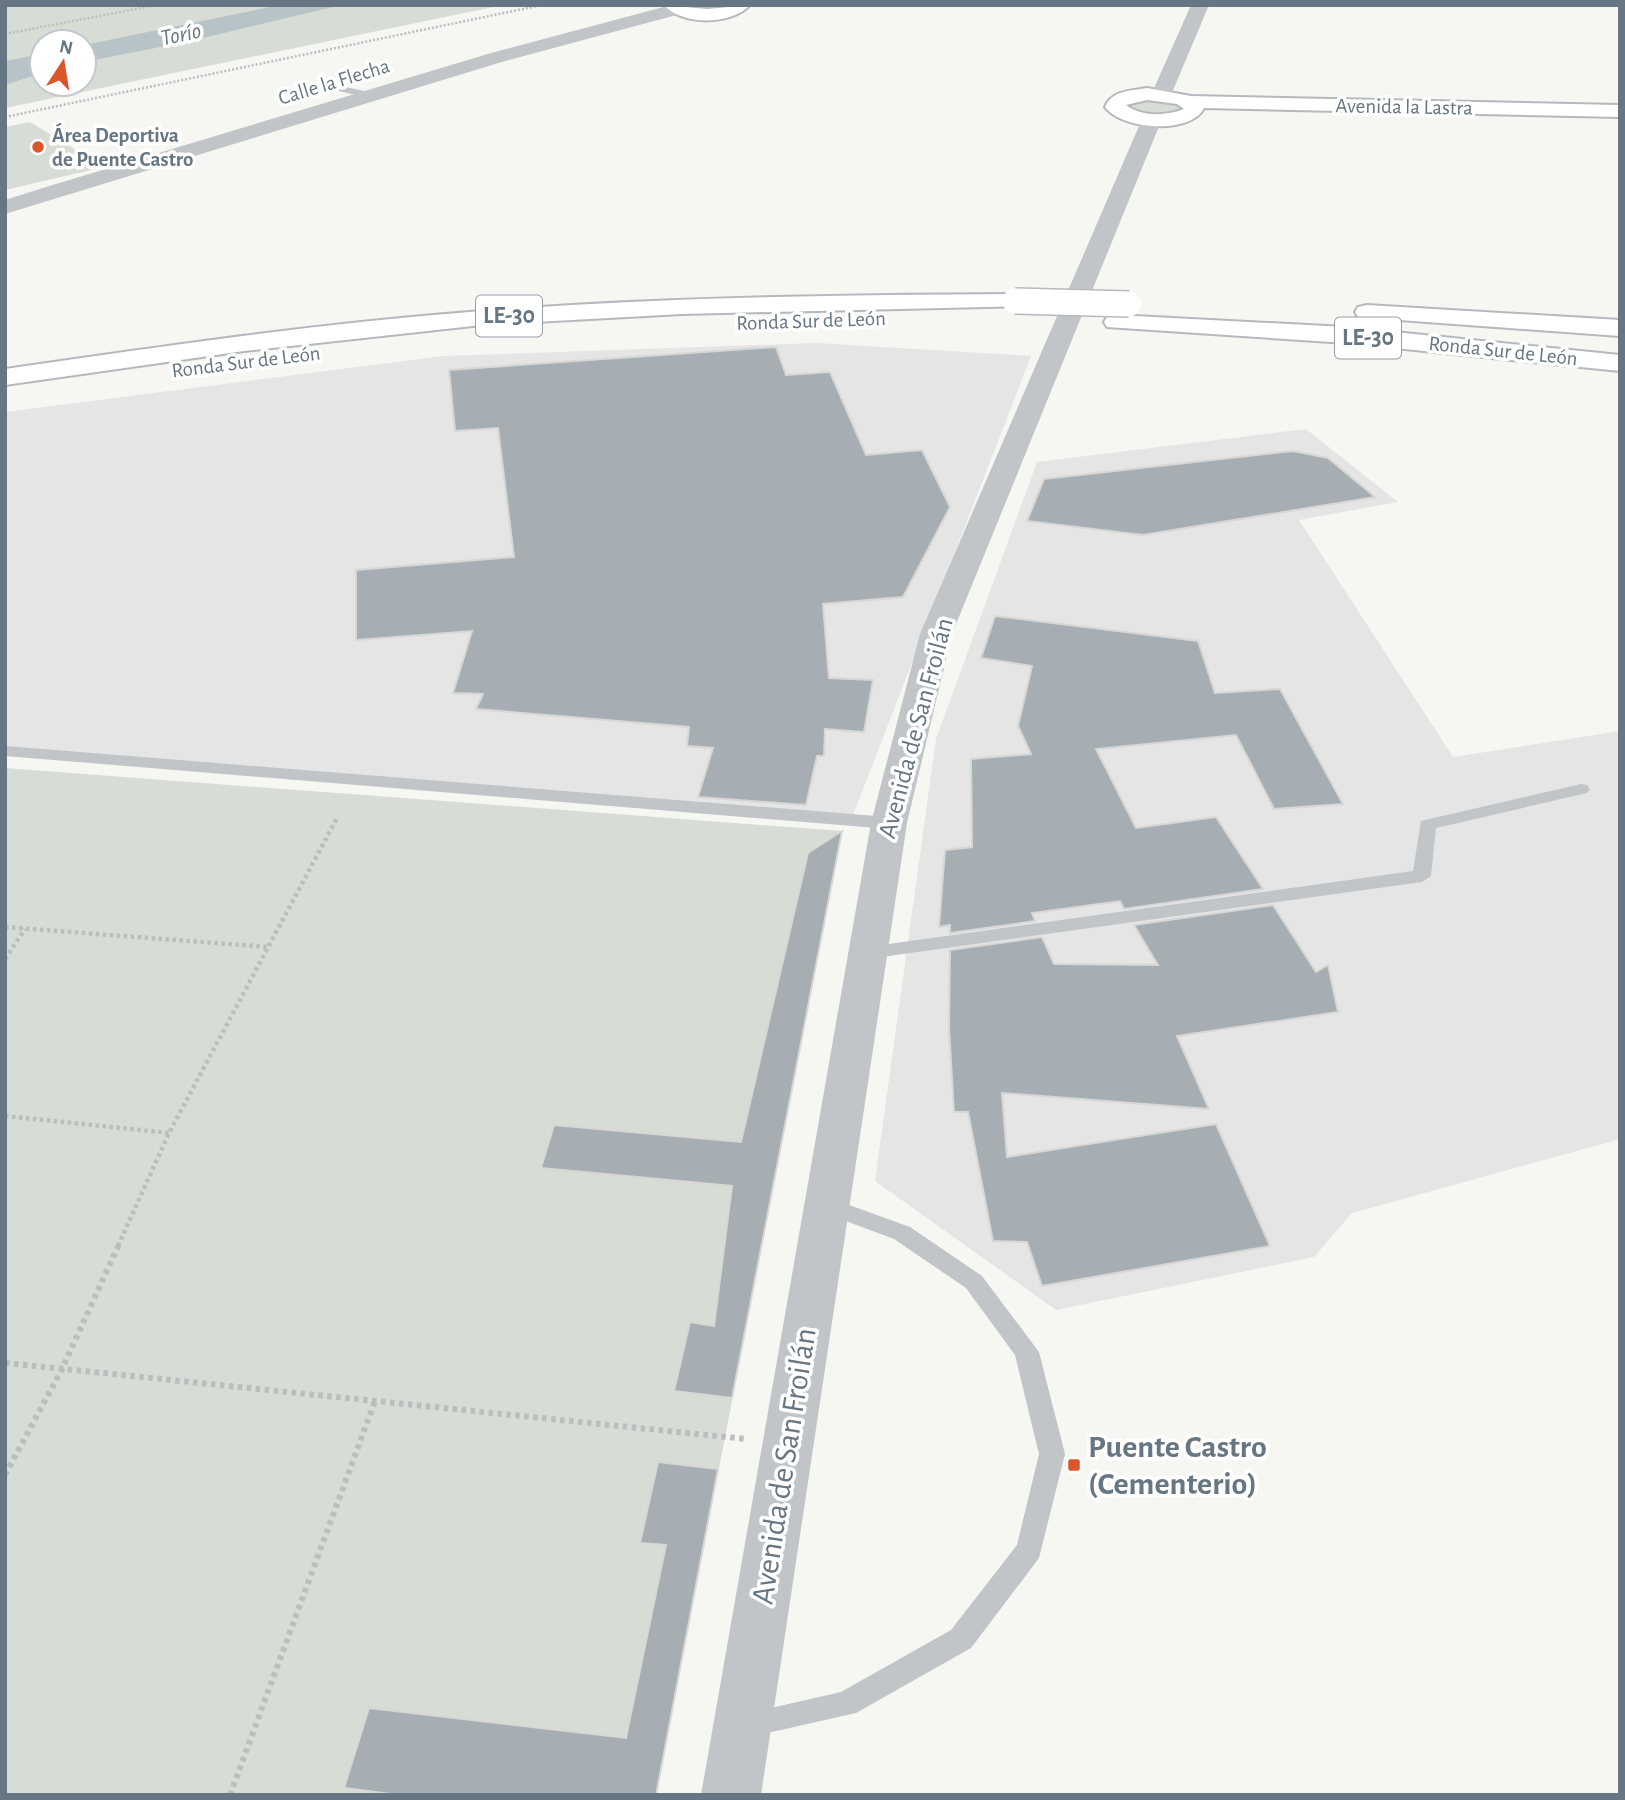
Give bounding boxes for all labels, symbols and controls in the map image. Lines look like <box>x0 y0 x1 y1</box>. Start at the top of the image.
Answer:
water label: Torío <box>159 20 203 50</box>
north arrow <box>28 28 98 98</box>
text: N <box>58 37 75 59</box>
street label: Calle la Flecha <box>276 55 392 109</box>
street label: Avenida la Lastra <box>1335 95 1473 119</box>
place label: Área Deportiva de Puente Castro <box>52 122 193 170</box>
marker: Área Deportiva de Puente Castro <box>30 139 46 155</box>
road number: LE-30 <box>476 296 542 337</box>
street label: Ronda Sur de León <box>736 308 886 334</box>
road number: LE-30 <box>1335 318 1401 358</box>
street label: Ronda Sur de León <box>1427 333 1579 369</box>
street label: Ronda Sur de León <box>170 342 322 382</box>
street label: Avenida de San Froilán <box>874 615 958 841</box>
street label: Avenida de San Froilán <box>746 1326 822 1606</box>
place label: Puente Castro (Cementerio) <box>1088 1431 1267 1500</box>
marker: Puente Castro (Cementerio) <box>1066 1457 1082 1473</box>

